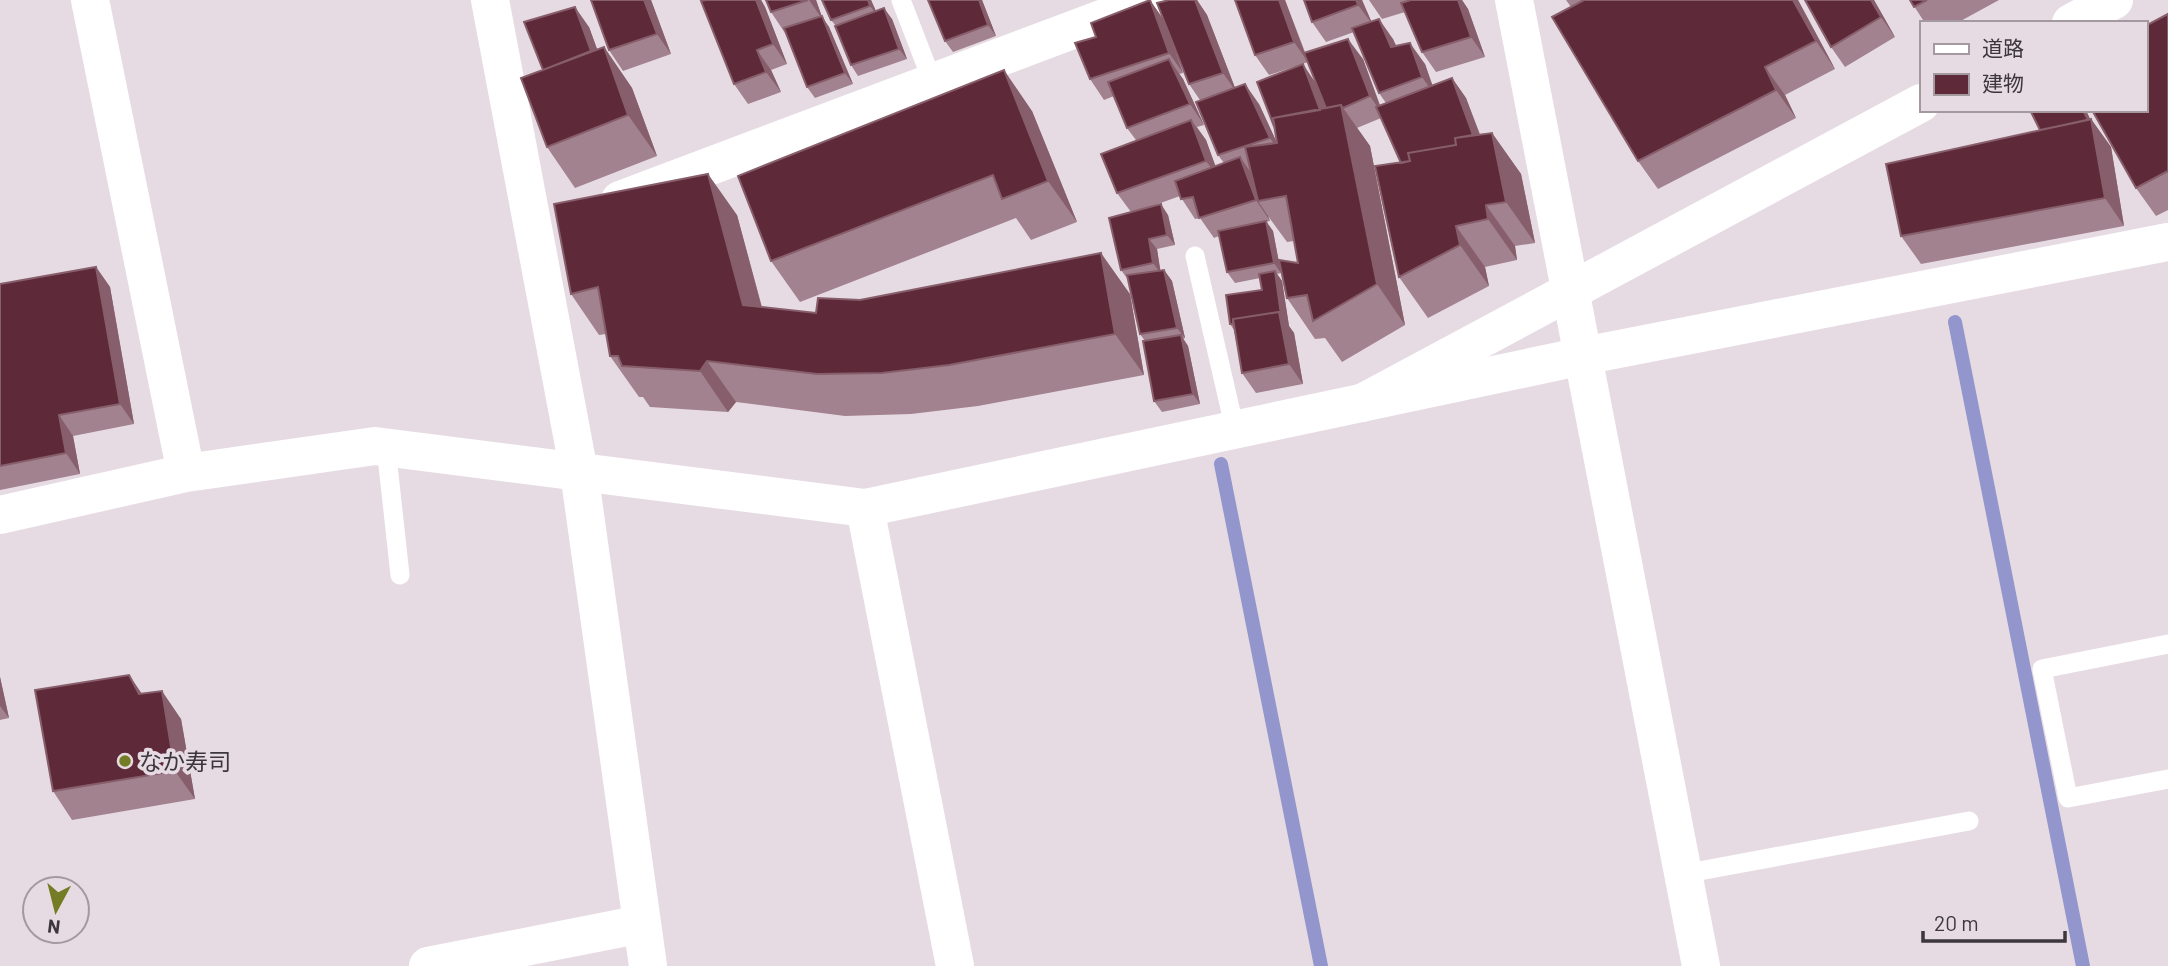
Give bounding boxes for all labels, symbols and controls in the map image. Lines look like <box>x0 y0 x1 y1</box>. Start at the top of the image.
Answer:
legend <box>1920 21 2147 112</box>
text: 道路 <box>1982 35 2024 60</box>
text: 建物 <box>1982 70 2024 95</box>
place label: なか寿司 <box>139 747 231 775</box>
marker: なか寿司 <box>117 753 133 769</box>
north arrow <box>21 875 91 945</box>
scale bar <box>1923 900 2065 944</box>
text: 20 m <box>1934 910 1979 935</box>
text: N <box>46 915 62 940</box>

